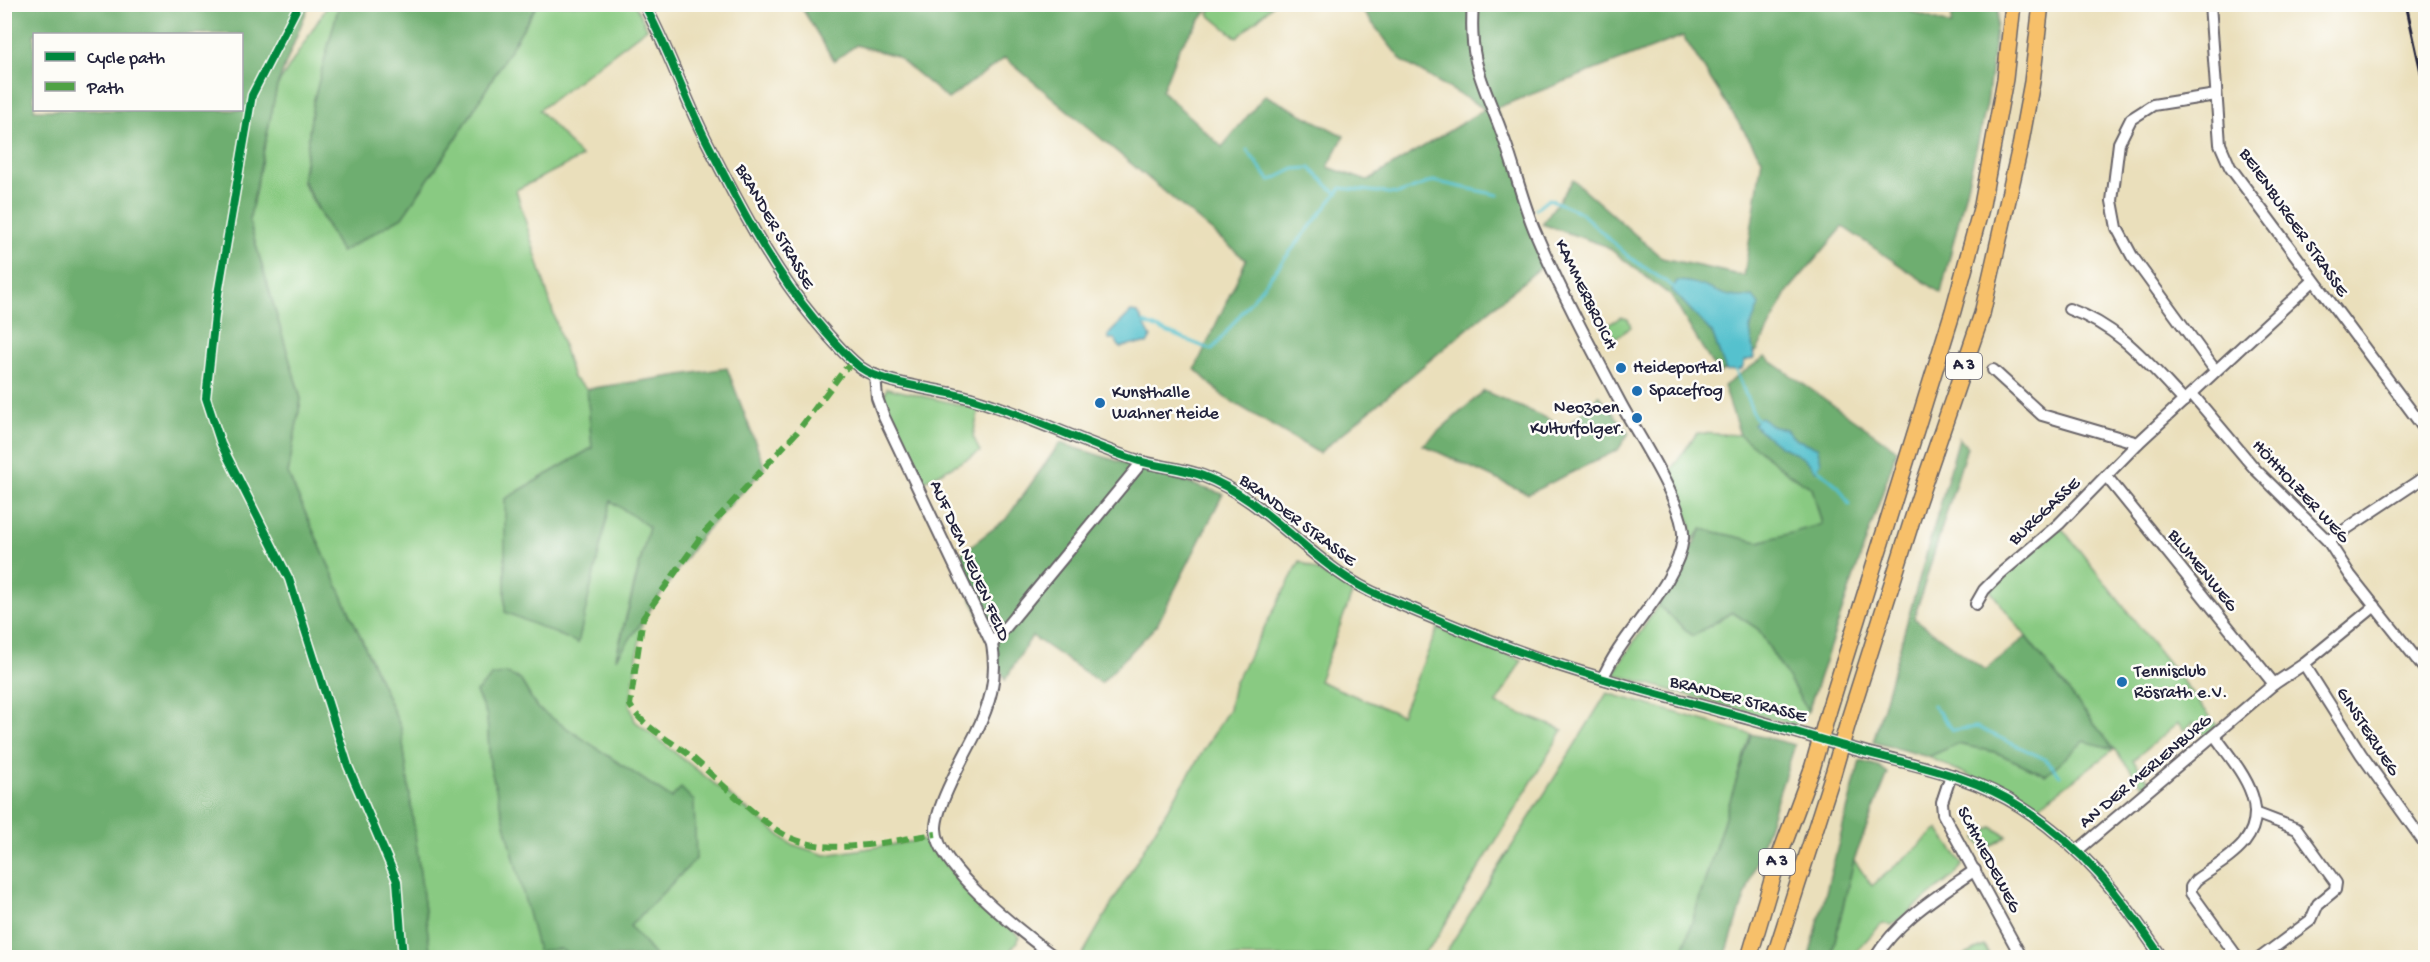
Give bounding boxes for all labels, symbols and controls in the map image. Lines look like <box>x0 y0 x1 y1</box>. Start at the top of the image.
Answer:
legend <box>33 33 243 111</box>
text: Cycle path <box>87 49 165 70</box>
text: Path <box>86 79 124 100</box>
street label: BEIENBURGER STRASSE <box>2233 144 2353 302</box>
street label: BRANDER STRASSE <box>729 160 819 294</box>
street label: KAMMERBROICH <box>1549 236 1621 354</box>
road number: A 3 <box>1946 353 1982 379</box>
place label: Heideportal <box>1633 358 1722 379</box>
marker: Heideportal <box>1614 361 1628 375</box>
place label: Spacefrog <box>1649 381 1723 402</box>
place label: Kunsthalle Wahner Heide <box>1112 383 1219 425</box>
marker: Spacefrog <box>1630 384 1644 398</box>
marker: Kunsthalle Wahner Heide <box>1093 396 1107 410</box>
place label: Neozoen. Kulturfolger. <box>1530 398 1625 440</box>
marker: Neozoen. Kulturfolger. <box>1630 411 1644 425</box>
street label: HÖHHOLZER WEG <box>2247 436 2354 548</box>
street label: BRANDER STRASSE <box>1234 470 1360 572</box>
street label: BURGGASSE <box>2004 473 2086 551</box>
street label: AUF DEM NEUEN FELD <box>924 477 1014 645</box>
street label: BLUMENWEG <box>2162 525 2242 617</box>
place label: Tennisclub Rösrath e.V. <box>2133 662 2228 704</box>
street label: BRANDER STRASSE <box>1666 671 1810 729</box>
marker: Tennisclub Rösrath e.V. <box>2115 675 2129 689</box>
street label: GINSTERWEG <box>2331 684 2404 781</box>
street label: AN DER MERLENBURG <box>2076 710 2217 834</box>
street label: SCHMIEDEWEG <box>1951 803 2025 917</box>
road number: A 3 <box>1759 849 1795 875</box>

